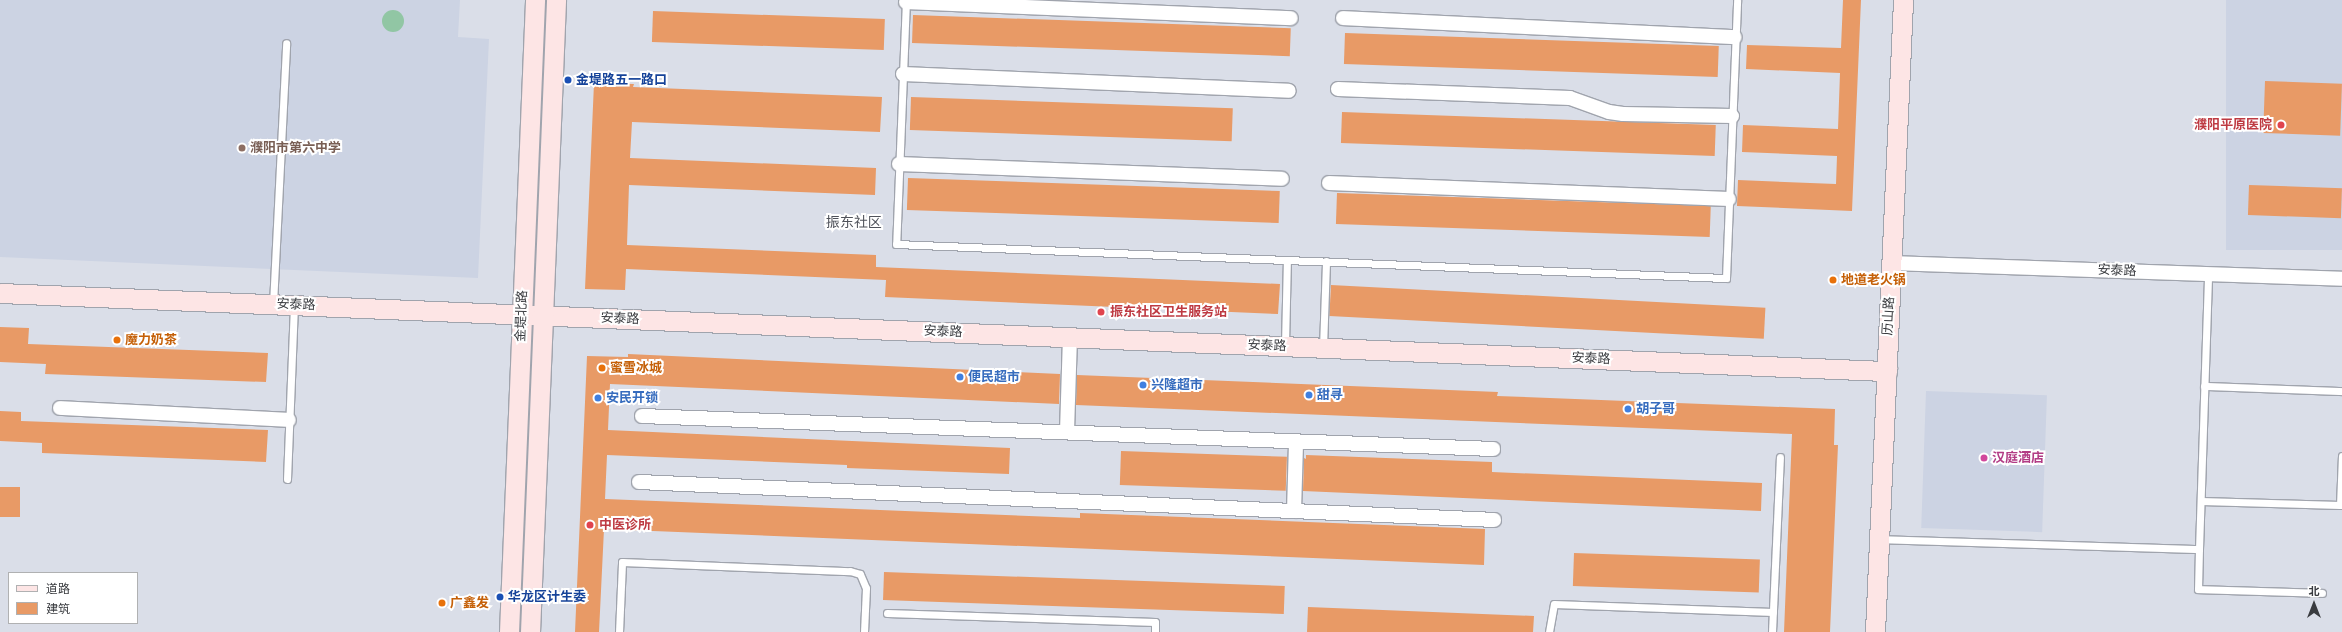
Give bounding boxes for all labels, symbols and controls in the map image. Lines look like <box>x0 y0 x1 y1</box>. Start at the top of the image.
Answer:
place label: 金堤路五一路口 <box>576 72 667 88</box>
marker: 金堤路五一路口 <box>563 75 573 85</box>
place label: 濮阳平原医院 <box>2194 117 2272 133</box>
marker: 濮阳平原医院 <box>2275 119 2287 131</box>
place label: 濮阳市第六中学 <box>250 140 341 156</box>
marker: 濮阳市第六中学 <box>237 143 247 153</box>
district label: 振东社区 <box>826 215 882 231</box>
street label: 安泰路 <box>2097 263 2137 279</box>
place label: 地道老火锅 <box>1841 272 1906 288</box>
marker: 地道老火锅 <box>1828 275 1838 285</box>
street label: 金堤北路 <box>513 290 531 342</box>
street label: 历山路 <box>1880 296 1898 336</box>
street label: 安泰路 <box>276 297 316 313</box>
place label: 振东社区卫生服务站 <box>1110 304 1227 320</box>
marker: 振东社区卫生服务站 <box>1095 306 1107 318</box>
street label: 安泰路 <box>600 311 640 327</box>
street label: 安泰路 <box>923 324 963 340</box>
place label: 魔力奶茶 <box>125 332 177 348</box>
marker: 魔力奶茶 <box>112 335 122 345</box>
street label: 安泰路 <box>1247 338 1287 354</box>
street label: 安泰路 <box>1571 351 1611 367</box>
place label: 蜜雪冰城 <box>610 360 662 376</box>
marker: 蜜雪冰城 <box>597 363 607 373</box>
place label: 便民超市 <box>968 369 1020 385</box>
marker: 便民超市 <box>955 372 965 382</box>
place label: 兴隆超市 <box>1151 377 1203 393</box>
marker: 兴隆超市 <box>1138 380 1148 390</box>
place label: 甜寻 <box>1317 387 1343 403</box>
place label: 安民开锁 <box>606 390 658 406</box>
marker: 甜寻 <box>1304 390 1314 400</box>
marker: 安民开锁 <box>593 393 603 403</box>
place label: 胡子哥 <box>1636 401 1675 417</box>
marker: 胡子哥 <box>1623 404 1633 414</box>
place label: 汉庭酒店 <box>1992 450 2044 466</box>
marker: 汉庭酒店 <box>1979 453 1989 463</box>
place label: 中医诊所 <box>599 517 651 533</box>
marker: 中医诊所 <box>584 519 596 531</box>
legend <box>8 572 138 624</box>
text: 道路 <box>46 582 70 597</box>
north arrow <box>2294 584 2334 624</box>
text: 北 <box>2309 585 2320 598</box>
place label: 华龙区计生委 <box>508 589 586 605</box>
marker: 华龙区计生委 <box>495 592 505 602</box>
place label: 广鑫发 <box>450 595 489 611</box>
marker: 广鑫发 <box>437 598 447 608</box>
text: 建筑 <box>46 602 70 617</box>

